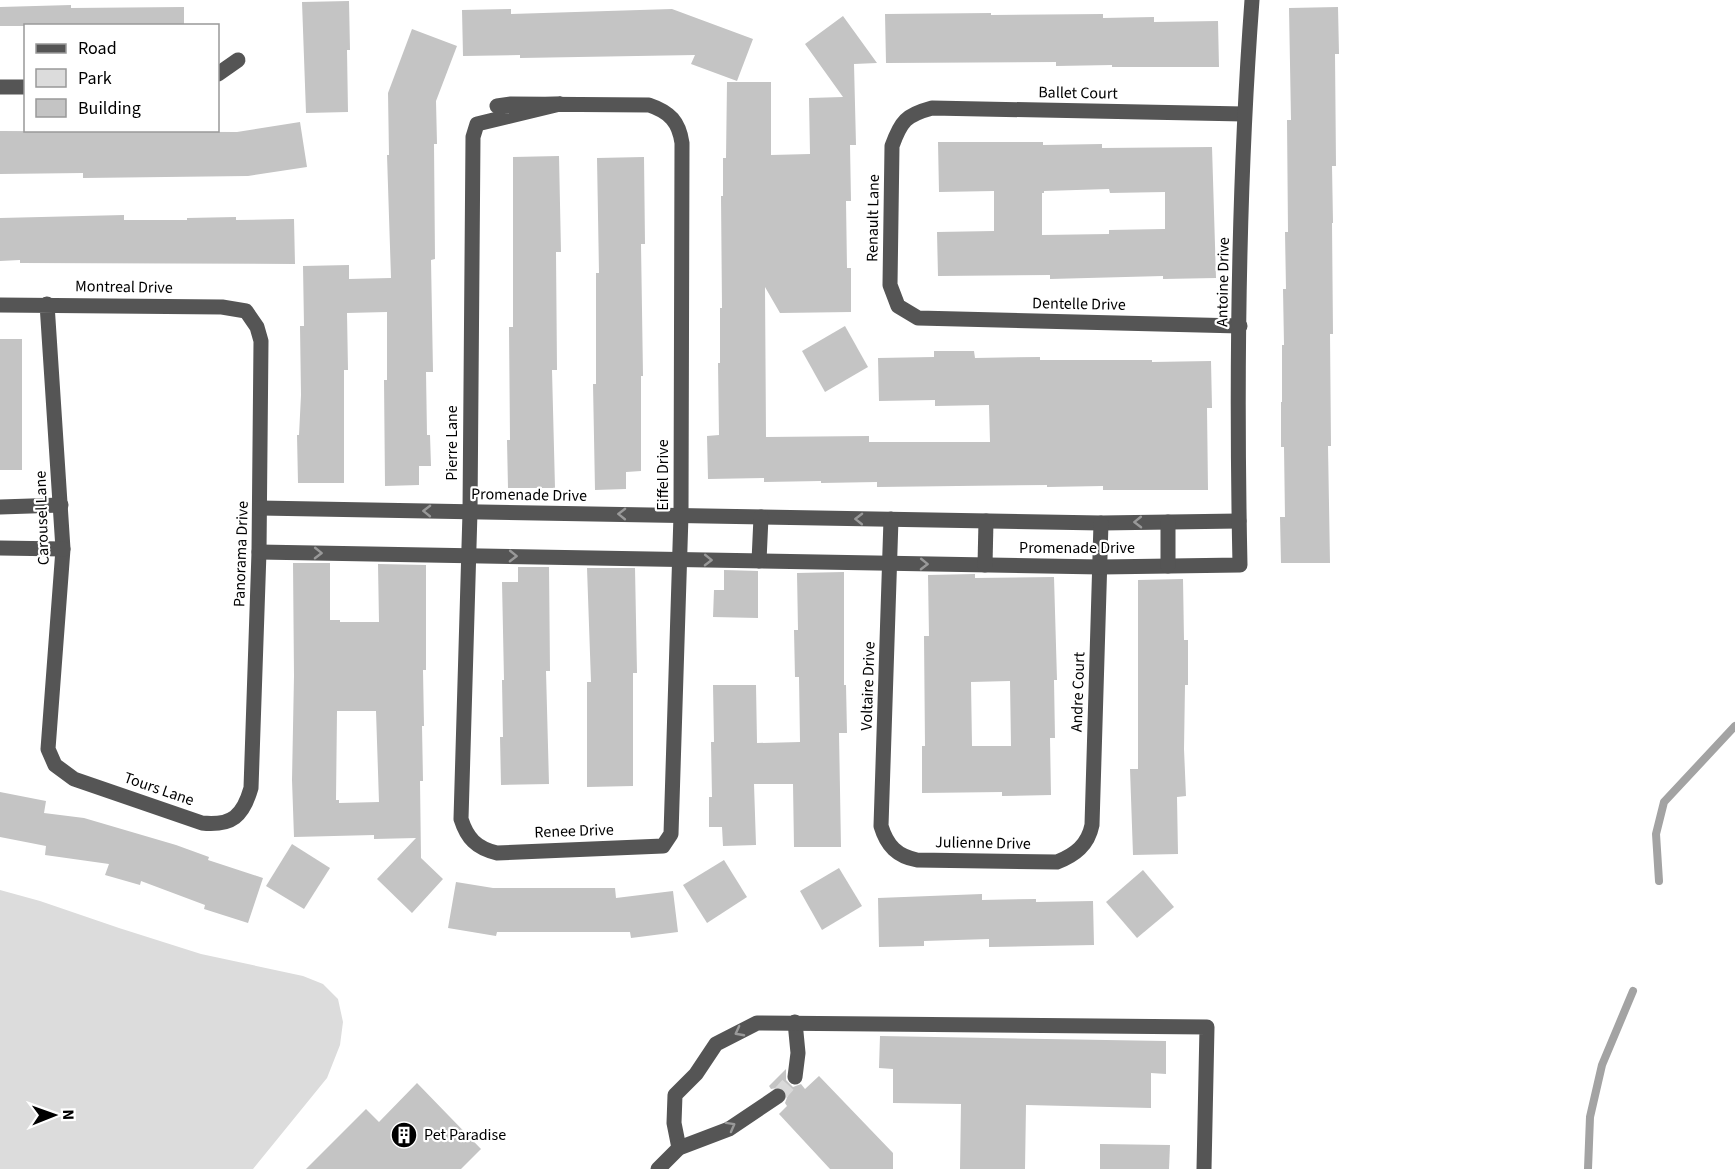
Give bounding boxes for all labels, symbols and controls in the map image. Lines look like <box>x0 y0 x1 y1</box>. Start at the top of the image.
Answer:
legend <box>24 24 219 132</box>
text: Road <box>78 36 117 61</box>
text: Park <box>78 66 112 91</box>
street label: Ballet Court <box>1038 81 1119 105</box>
text: Building <box>78 96 141 121</box>
street label: Renault Lane <box>861 174 885 262</box>
street label: Antoine Drive <box>1211 237 1235 327</box>
street label: Montreal Drive <box>75 275 173 299</box>
street label: Dentelle Drive <box>1032 292 1126 316</box>
street label: Pierre Lane <box>441 405 463 481</box>
street label: Eiffel Drive <box>652 439 674 511</box>
street label: Carousel Lane <box>29 470 55 566</box>
street label: Promenade Drive <box>471 483 587 507</box>
street label: Panorama Drive <box>228 500 254 608</box>
one-way arrow <box>423 505 432 517</box>
one-way arrow <box>618 508 627 521</box>
one-way arrow <box>855 512 864 525</box>
one-way arrow <box>1134 516 1143 529</box>
street label: Promenade Drive <box>1019 537 1135 559</box>
one-way arrow <box>313 547 322 559</box>
one-way arrow <box>508 550 517 563</box>
one-way arrow <box>703 553 712 566</box>
one-way arrow <box>919 558 928 570</box>
street label: Voltaire Drive <box>855 641 881 731</box>
street label: Andre Court <box>1066 651 1090 733</box>
street label: Tours Lane <box>121 767 197 811</box>
street label: Renee Drive <box>534 819 614 843</box>
street label: Julienne Drive <box>935 831 1031 855</box>
one-way arrow <box>734 1025 745 1036</box>
north arrow <box>24 1085 84 1145</box>
text: N <box>57 1109 79 1120</box>
building icon: Pet Paradise <box>389 1120 419 1150</box>
one-way arrow <box>725 1122 735 1134</box>
place label: Pet Paradise <box>424 1124 506 1146</box>

